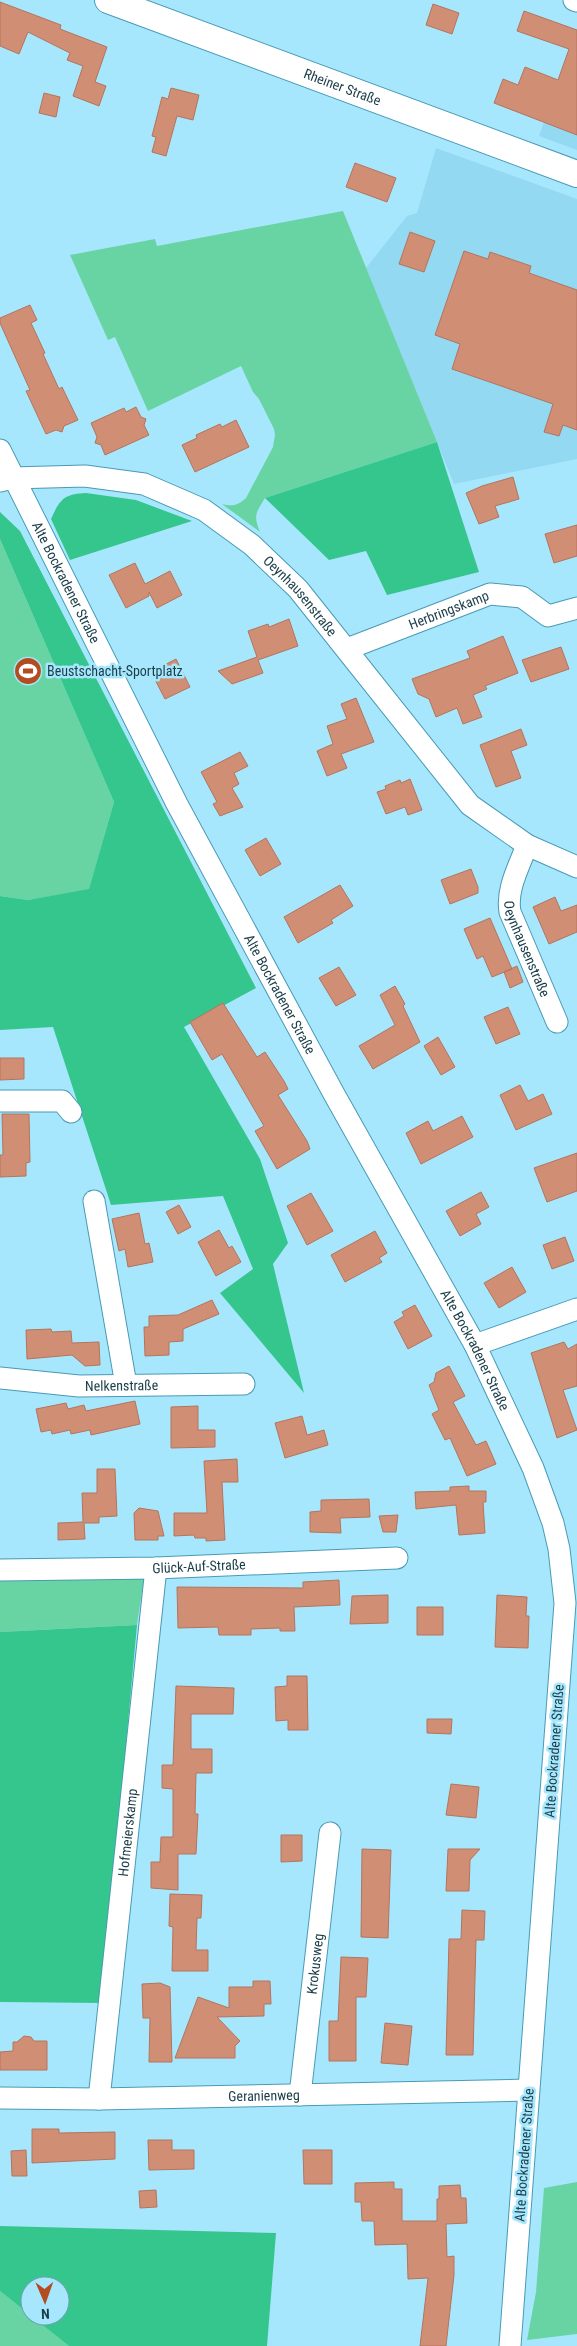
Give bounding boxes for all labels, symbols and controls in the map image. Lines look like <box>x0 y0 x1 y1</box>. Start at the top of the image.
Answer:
street label: Rheiner Straße <box>302 65 383 109</box>
street label: Alte Bockradener Straße <box>29 519 103 646</box>
street label: Oeynhausenstraße <box>260 552 341 640</box>
street label: Herbringskamp <box>406 587 491 632</box>
sports icon: Beustschacht-Sportplatz <box>13 656 43 686</box>
place label: Beustschacht-Sportplatz <box>47 663 183 679</box>
street label: Oeynhausenstraße <box>501 900 553 1000</box>
street label: Alte Bockradener Straße <box>241 932 319 1057</box>
street label: Alte Bockradener Straße <box>437 1287 513 1413</box>
street label: Nelkenstraße <box>85 1377 159 1394</box>
street label: Glück-Auf-Straße <box>152 1556 246 1576</box>
street label: Alte Bockradener Straße <box>541 1683 567 1818</box>
street label: Hofmeierskamp <box>115 1788 140 1877</box>
street label: Krokusweg <box>304 1933 326 1995</box>
street label: Geranienweg <box>228 2087 300 2104</box>
street label: Alte Bockradener Straße <box>511 2087 537 2222</box>
north arrow <box>20 2276 70 2326</box>
text: N <box>41 2306 50 2322</box>

